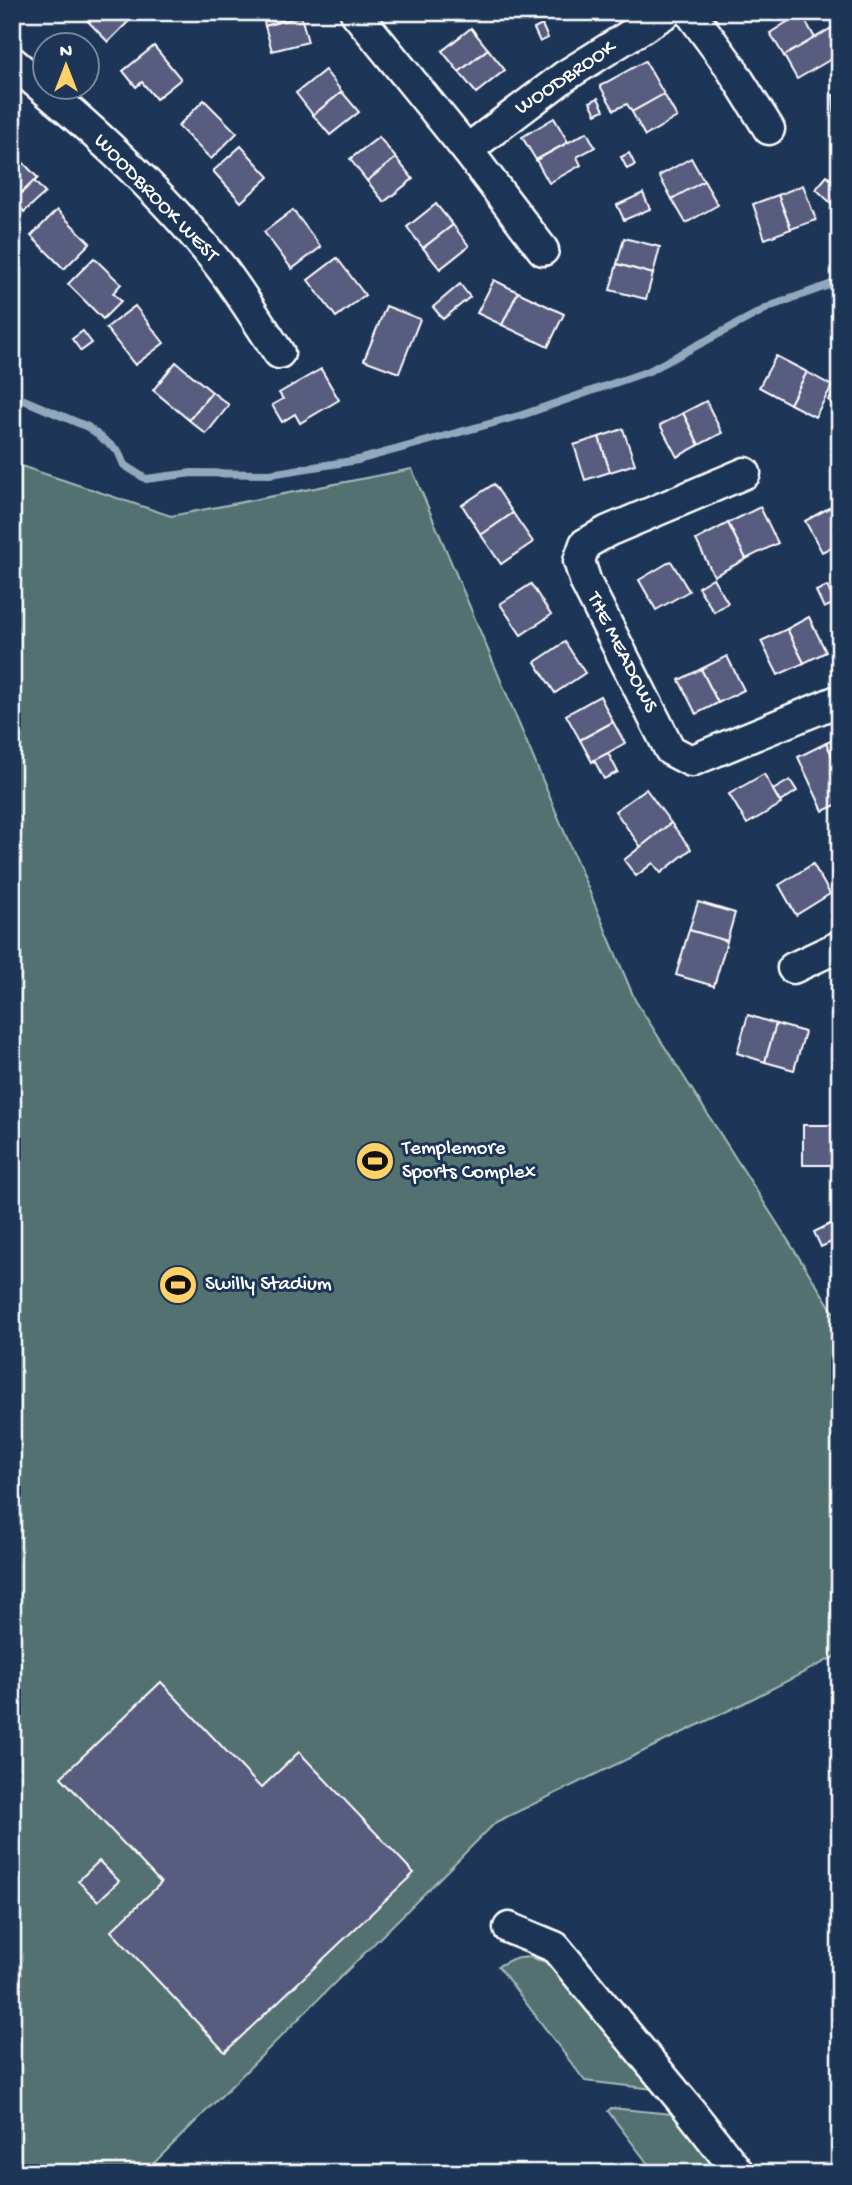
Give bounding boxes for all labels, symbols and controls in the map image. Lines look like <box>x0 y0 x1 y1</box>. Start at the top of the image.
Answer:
north arrow <box>32 32 102 102</box>
street label: WOODBROOK <box>511 35 623 122</box>
text: N <box>60 41 72 64</box>
street label: WOODBROOK WEST <box>87 129 223 269</box>
street label: THE MEADOWS <box>579 588 662 718</box>
place label: Templemore Sports Complex <box>401 1137 536 1186</box>
sports icon: Templemore Sports Complex <box>354 1140 396 1182</box>
sports icon: Swilly Stadium <box>157 1264 199 1306</box>
place label: Swilly Stadium <box>205 1273 332 1298</box>

